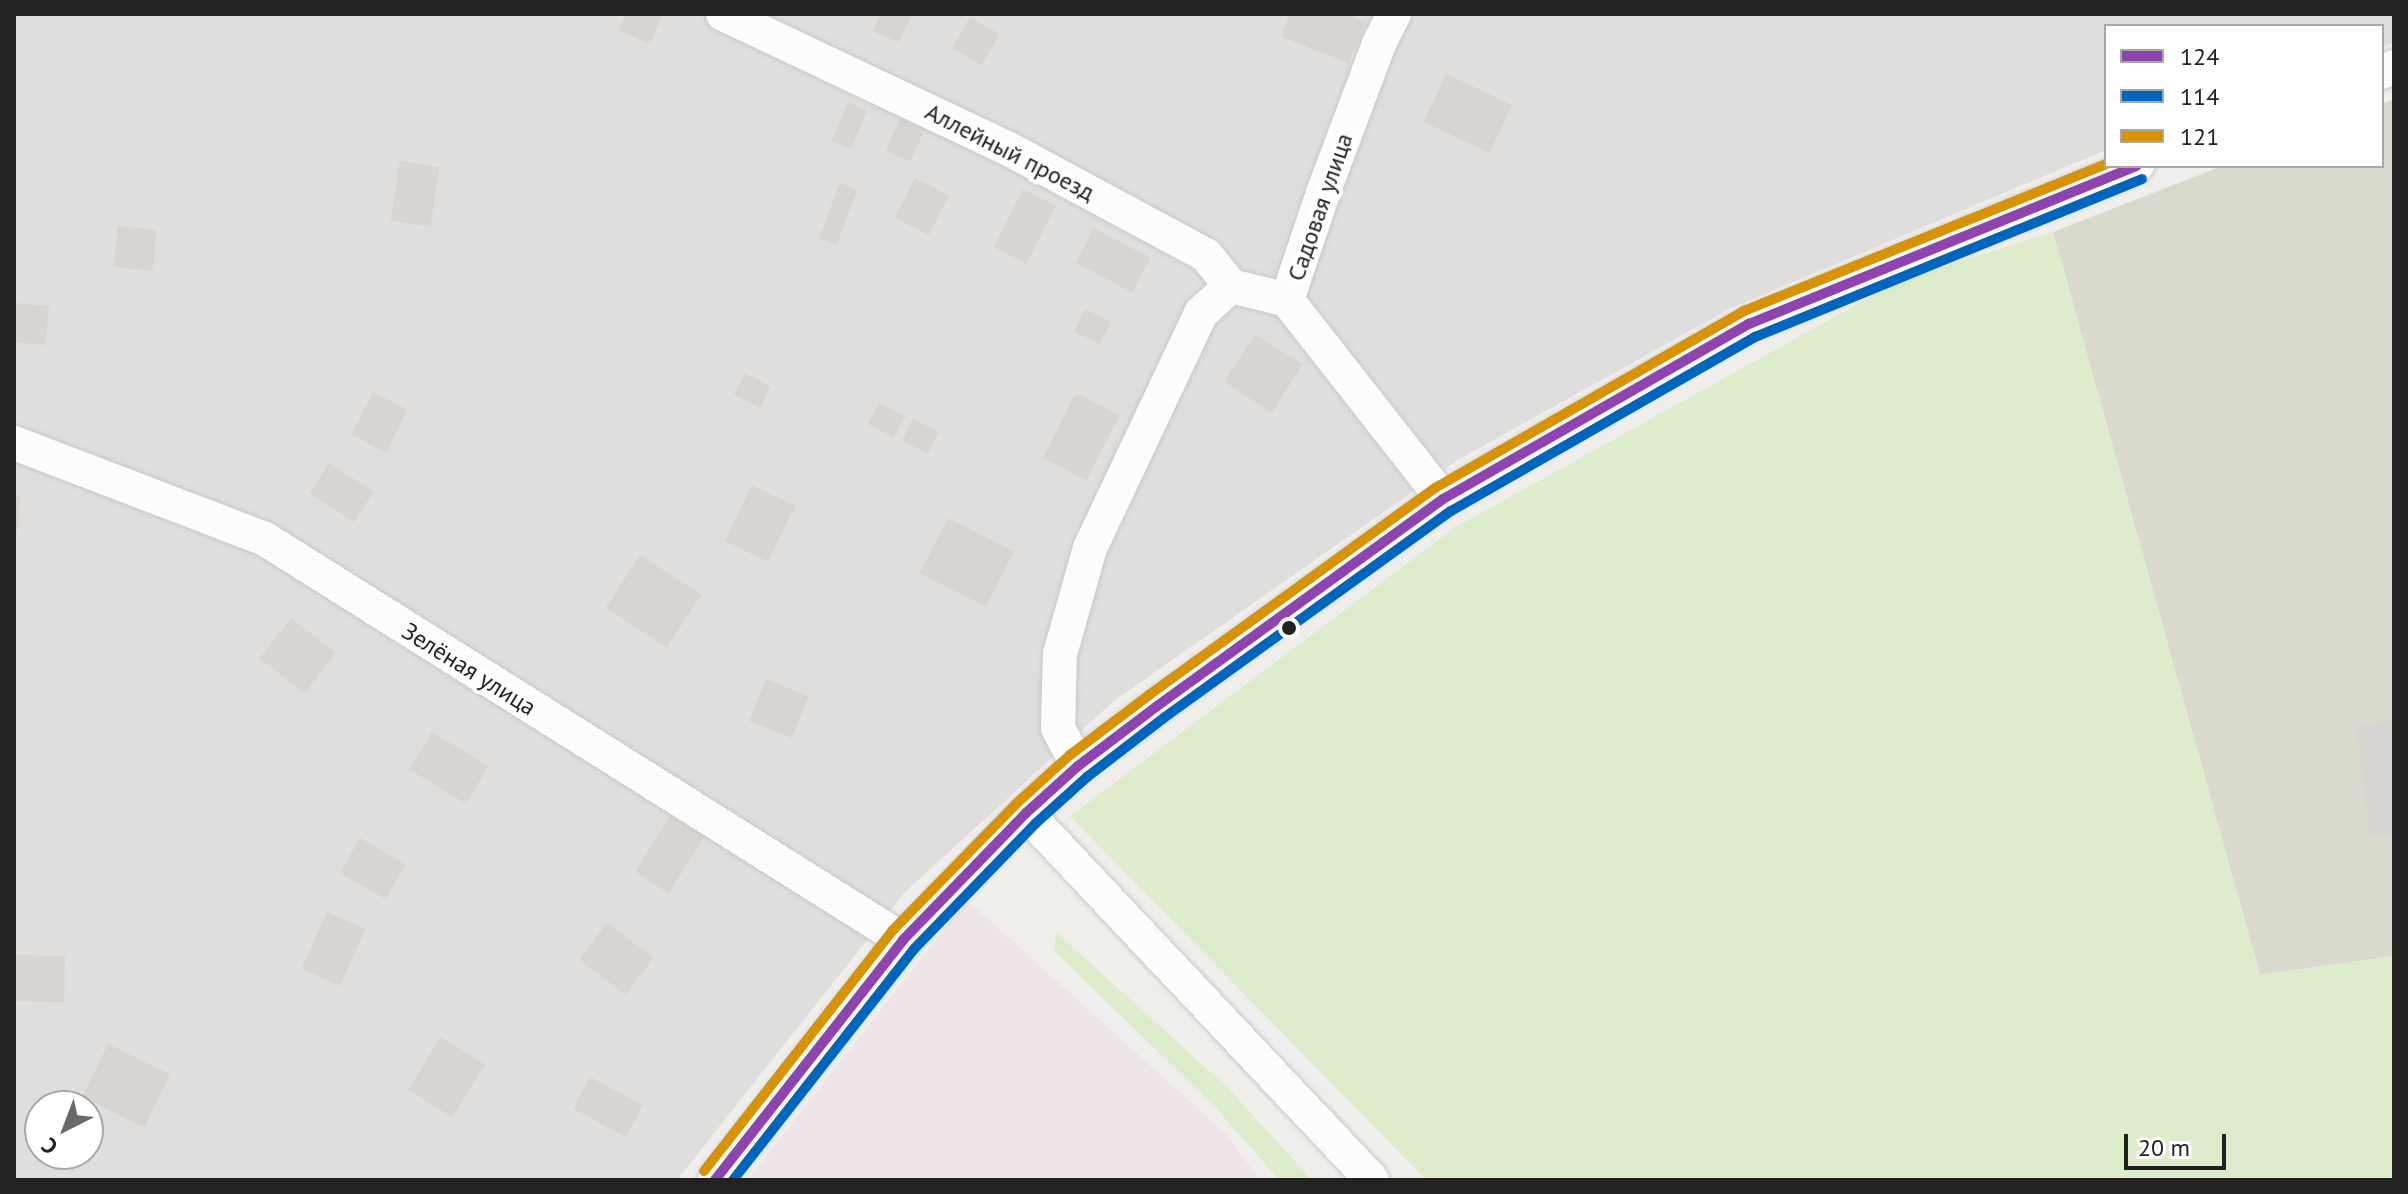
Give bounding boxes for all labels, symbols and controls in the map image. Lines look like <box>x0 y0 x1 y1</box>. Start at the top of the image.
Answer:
legend <box>2104 24 2384 168</box>
text: 124 <box>2180 41 2219 72</box>
text: 114 <box>2180 81 2219 112</box>
street label: Аллейный проезд <box>921 97 1099 207</box>
text: 121 <box>2180 121 2219 152</box>
street label: Садовая улица <box>1281 129 1359 285</box>
street label: Зелёная улица <box>397 616 541 722</box>
unlabelled marker <box>1281 620 1297 636</box>
north arrow <box>24 1090 104 1170</box>
scale bar <box>2128 1118 2230 1168</box>
text: С <box>35 1132 63 1161</box>
text: 20 m <box>2138 1132 2190 1163</box>

